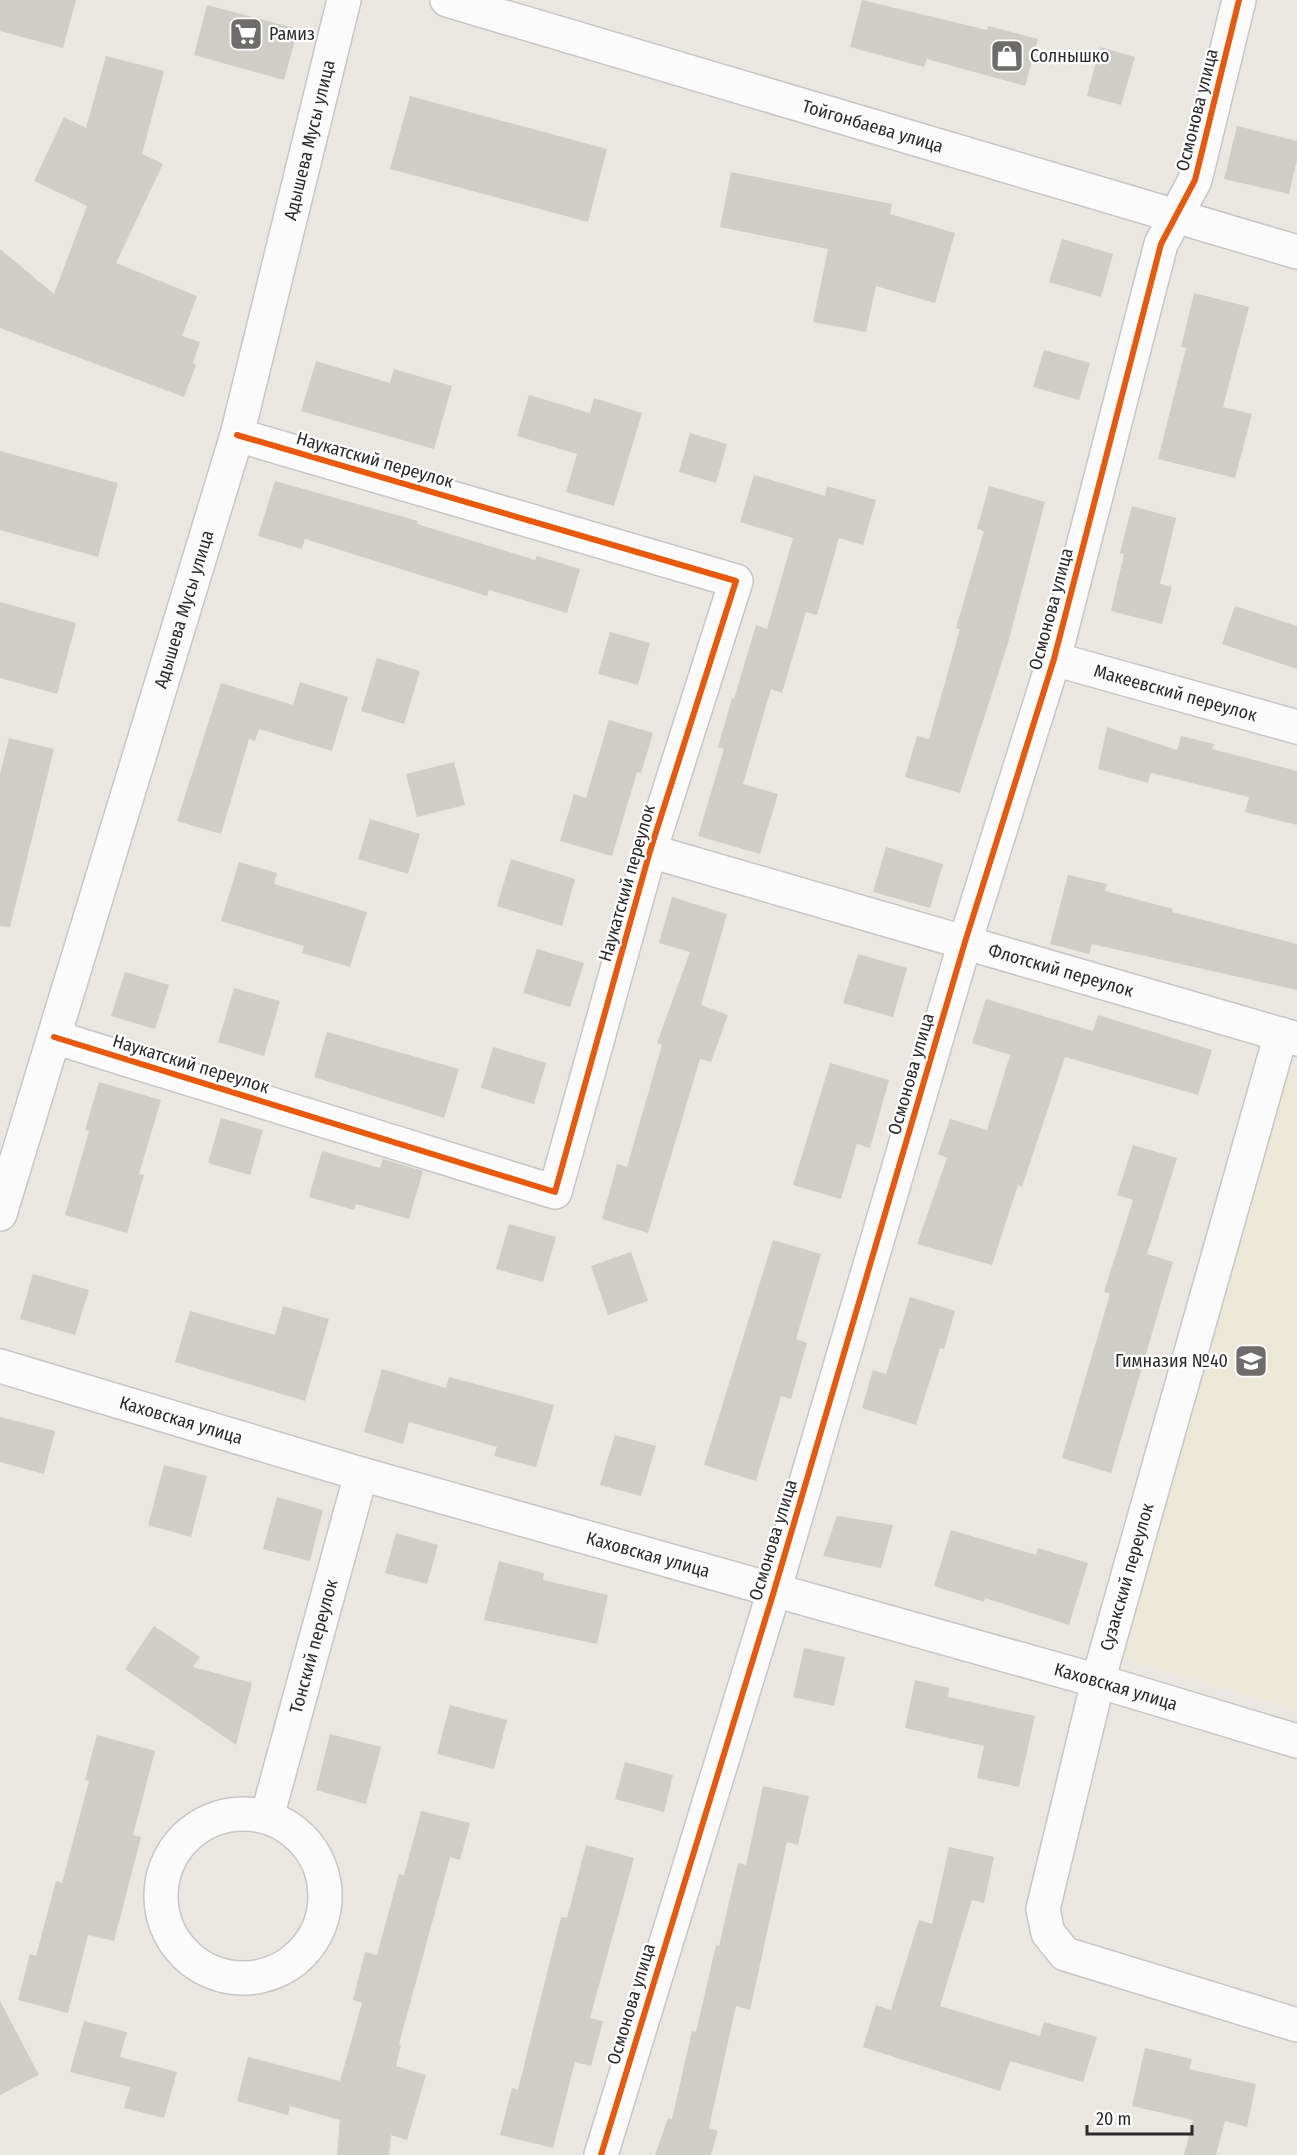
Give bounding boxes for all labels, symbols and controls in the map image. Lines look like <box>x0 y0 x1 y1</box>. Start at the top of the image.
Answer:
supermarket icon: Рамиз <box>228 16 264 52</box>
place label: Рамиз <box>269 23 315 45</box>
shop icon: Солнышко <box>989 38 1025 74</box>
place label: Солнышко <box>1030 45 1110 67</box>
street label: Осмонова улица <box>1171 46 1223 174</box>
street label: Адышева Мусы улица <box>279 58 340 222</box>
street label: Тойгонбаева улица <box>800 95 946 158</box>
street label: Наукатский переулок <box>294 427 457 493</box>
street label: Адышева Мусы улица <box>150 527 218 691</box>
street label: Осмонова улица <box>1024 545 1078 672</box>
street label: Макеевский переулок <box>1091 660 1260 726</box>
street label: Наукатский переулок <box>594 801 660 964</box>
street label: Флотский переулок <box>986 939 1137 1002</box>
street label: Осмонова улица <box>883 1010 939 1137</box>
street label: Наукатский переулок <box>110 1030 272 1098</box>
school or university icon: Гимназия №40 <box>1233 1343 1269 1379</box>
place label: Гимназия №40 <box>1115 1350 1228 1372</box>
street label: Каховская улица <box>117 1391 245 1449</box>
street label: Осмонова улица <box>744 1477 802 1603</box>
street label: Сузакский переулок <box>1095 1500 1159 1653</box>
street label: Каховская улица <box>584 1527 713 1583</box>
street label: Тонский переулок <box>285 1576 343 1716</box>
street label: Каховская улица <box>1052 1658 1180 1715</box>
street label: Осмонова улица <box>602 1941 660 2067</box>
scale bar <box>1087 2098 1192 2136</box>
text: 20 m <box>1096 2108 1131 2130</box>

